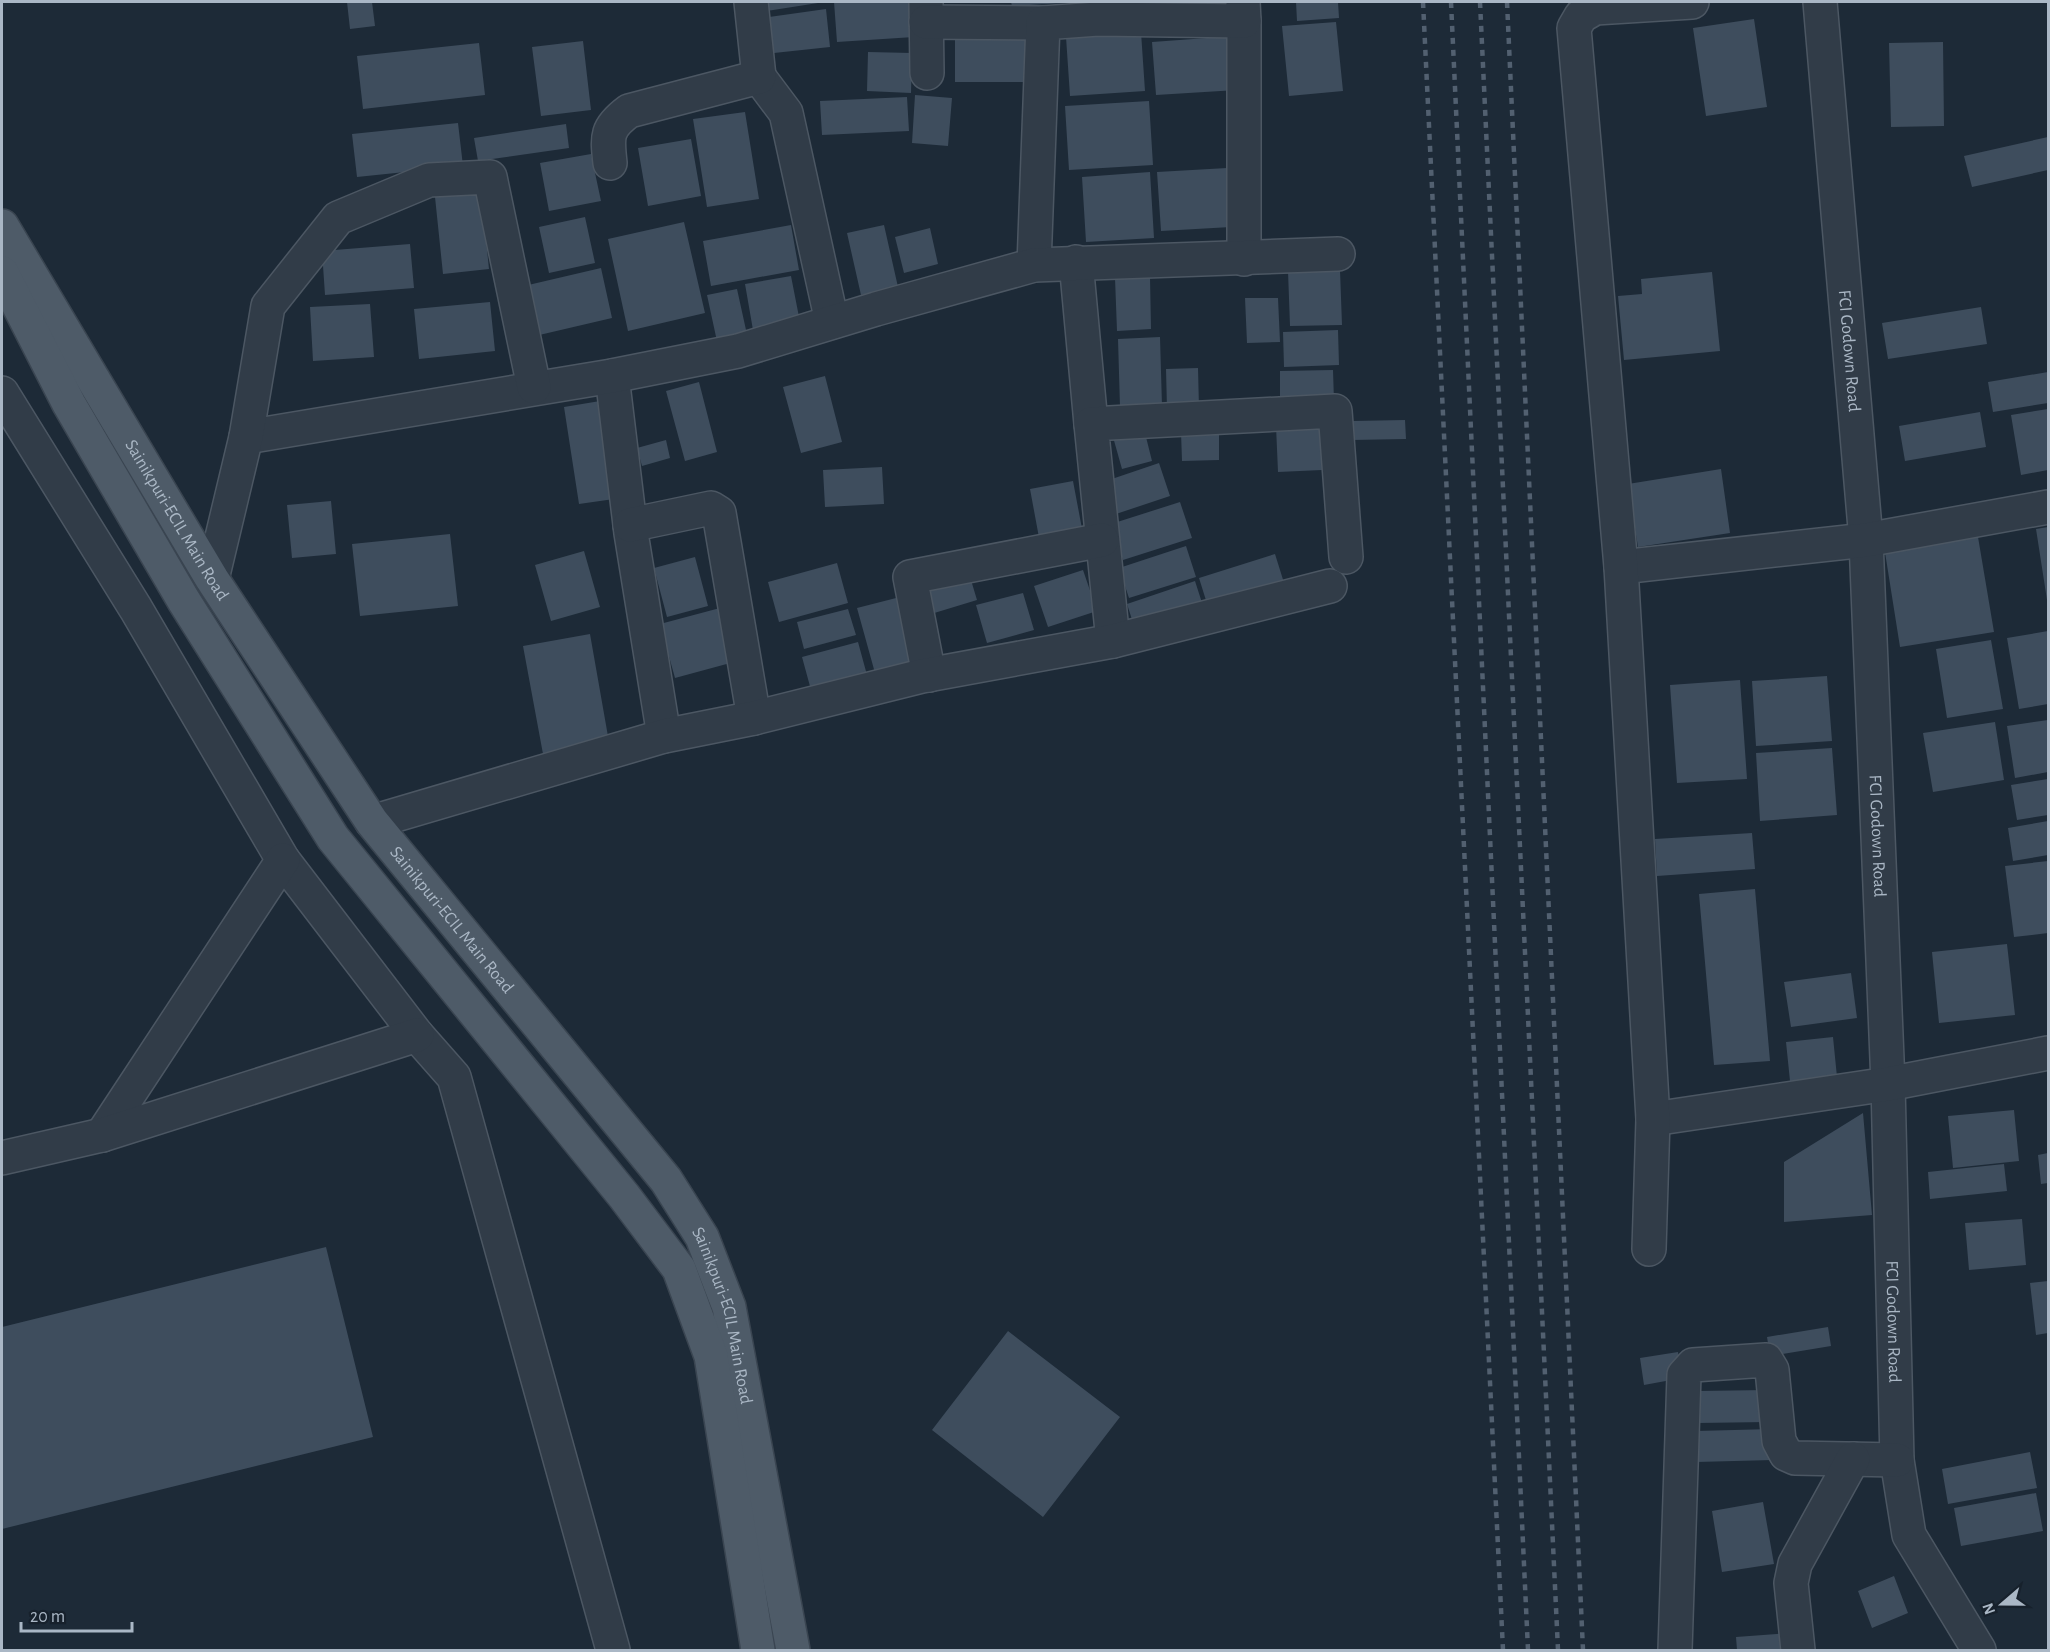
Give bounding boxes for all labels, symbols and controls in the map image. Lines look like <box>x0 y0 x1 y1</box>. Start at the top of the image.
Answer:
street label: FCI Godown Road <box>1835 289 1863 413</box>
street label: Sainikpuri-ECIL Main Road <box>121 437 231 604</box>
street label: FCI Godown Road <box>1865 774 1888 897</box>
street label: Sainikpuri-ECIL Main Road <box>386 843 517 997</box>
street label: Sainikpuri-ECIL Main Road <box>688 1224 755 1406</box>
street label: FCI Godown Road <box>1882 1260 1903 1383</box>
north arrow <box>1972 1574 2032 1634</box>
scale bar <box>21 1595 132 1633</box>
text: N <box>1979 1601 1998 1617</box>
text: 20 m <box>30 1608 65 1626</box>

